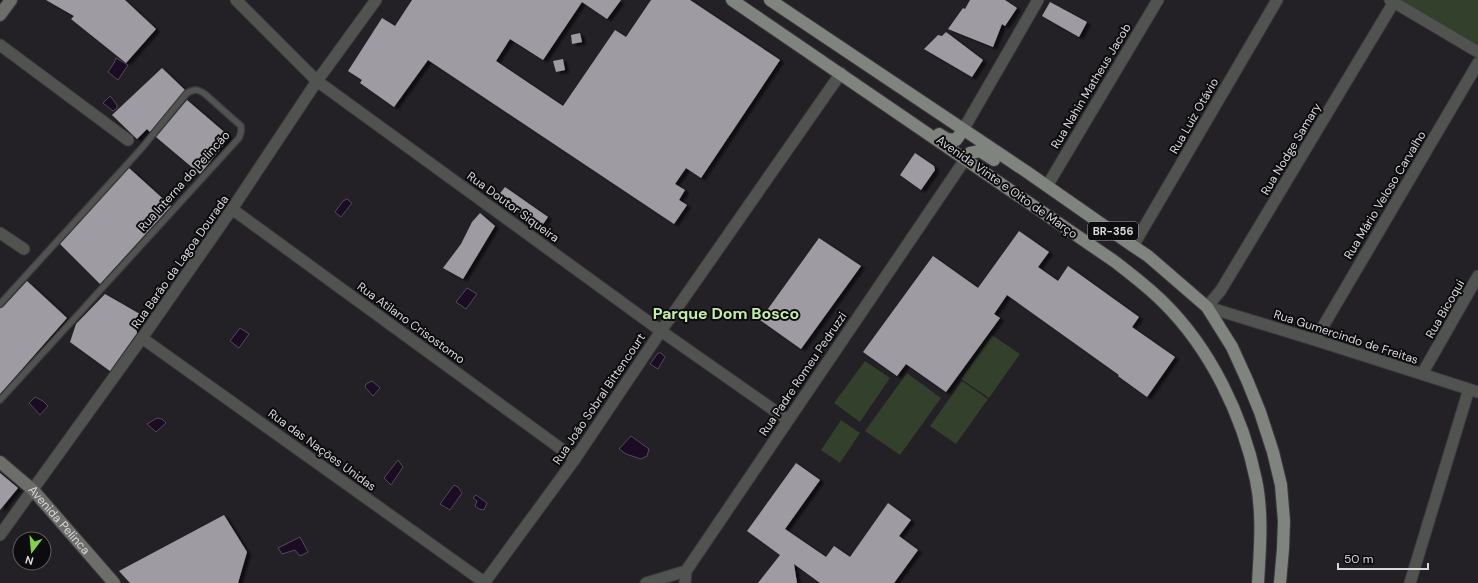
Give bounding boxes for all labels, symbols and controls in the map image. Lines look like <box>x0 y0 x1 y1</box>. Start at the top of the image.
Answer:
street label: Rua Nahin Matheus Jacob <box>1047 20 1135 152</box>
street label: Rua Luiz Otávio <box>1166 75 1222 157</box>
street label: Rua Nodge Samary <box>1257 100 1325 198</box>
street label: Rua Interna do Pelincão <box>135 127 233 235</box>
street label: Rua Mário Veloso Carvalho <box>1340 128 1430 262</box>
street label: Avenida Vinte e Oito de Março <box>933 132 1081 242</box>
street label: Rua Doutor Siqueira <box>464 168 562 246</box>
street label: Rua Barão da Lagoa Dourada <box>128 192 232 332</box>
road number: BR-356 <box>1088 222 1138 240</box>
street label: Rua Bicoqui <box>1422 277 1468 341</box>
street label: Rua Atilano Crisostomo <box>354 278 468 368</box>
district label: Parque Dom Bosco <box>653 303 799 324</box>
street label: Rua Gumercindo de Freitas <box>1272 306 1420 368</box>
street label: Rua Padre Romeu Pedruzzi <box>755 309 851 439</box>
street label: Rua João Sobral Bittencourt <box>549 330 649 468</box>
street label: Rua das Nações Unidas <box>265 405 379 495</box>
street label: Avenida Pelinca <box>25 482 94 558</box>
north arrow <box>12 531 52 571</box>
scale bar <box>1338 545 1428 571</box>
text: 50 m <box>1344 551 1373 567</box>
text: N <box>23 553 35 568</box>

